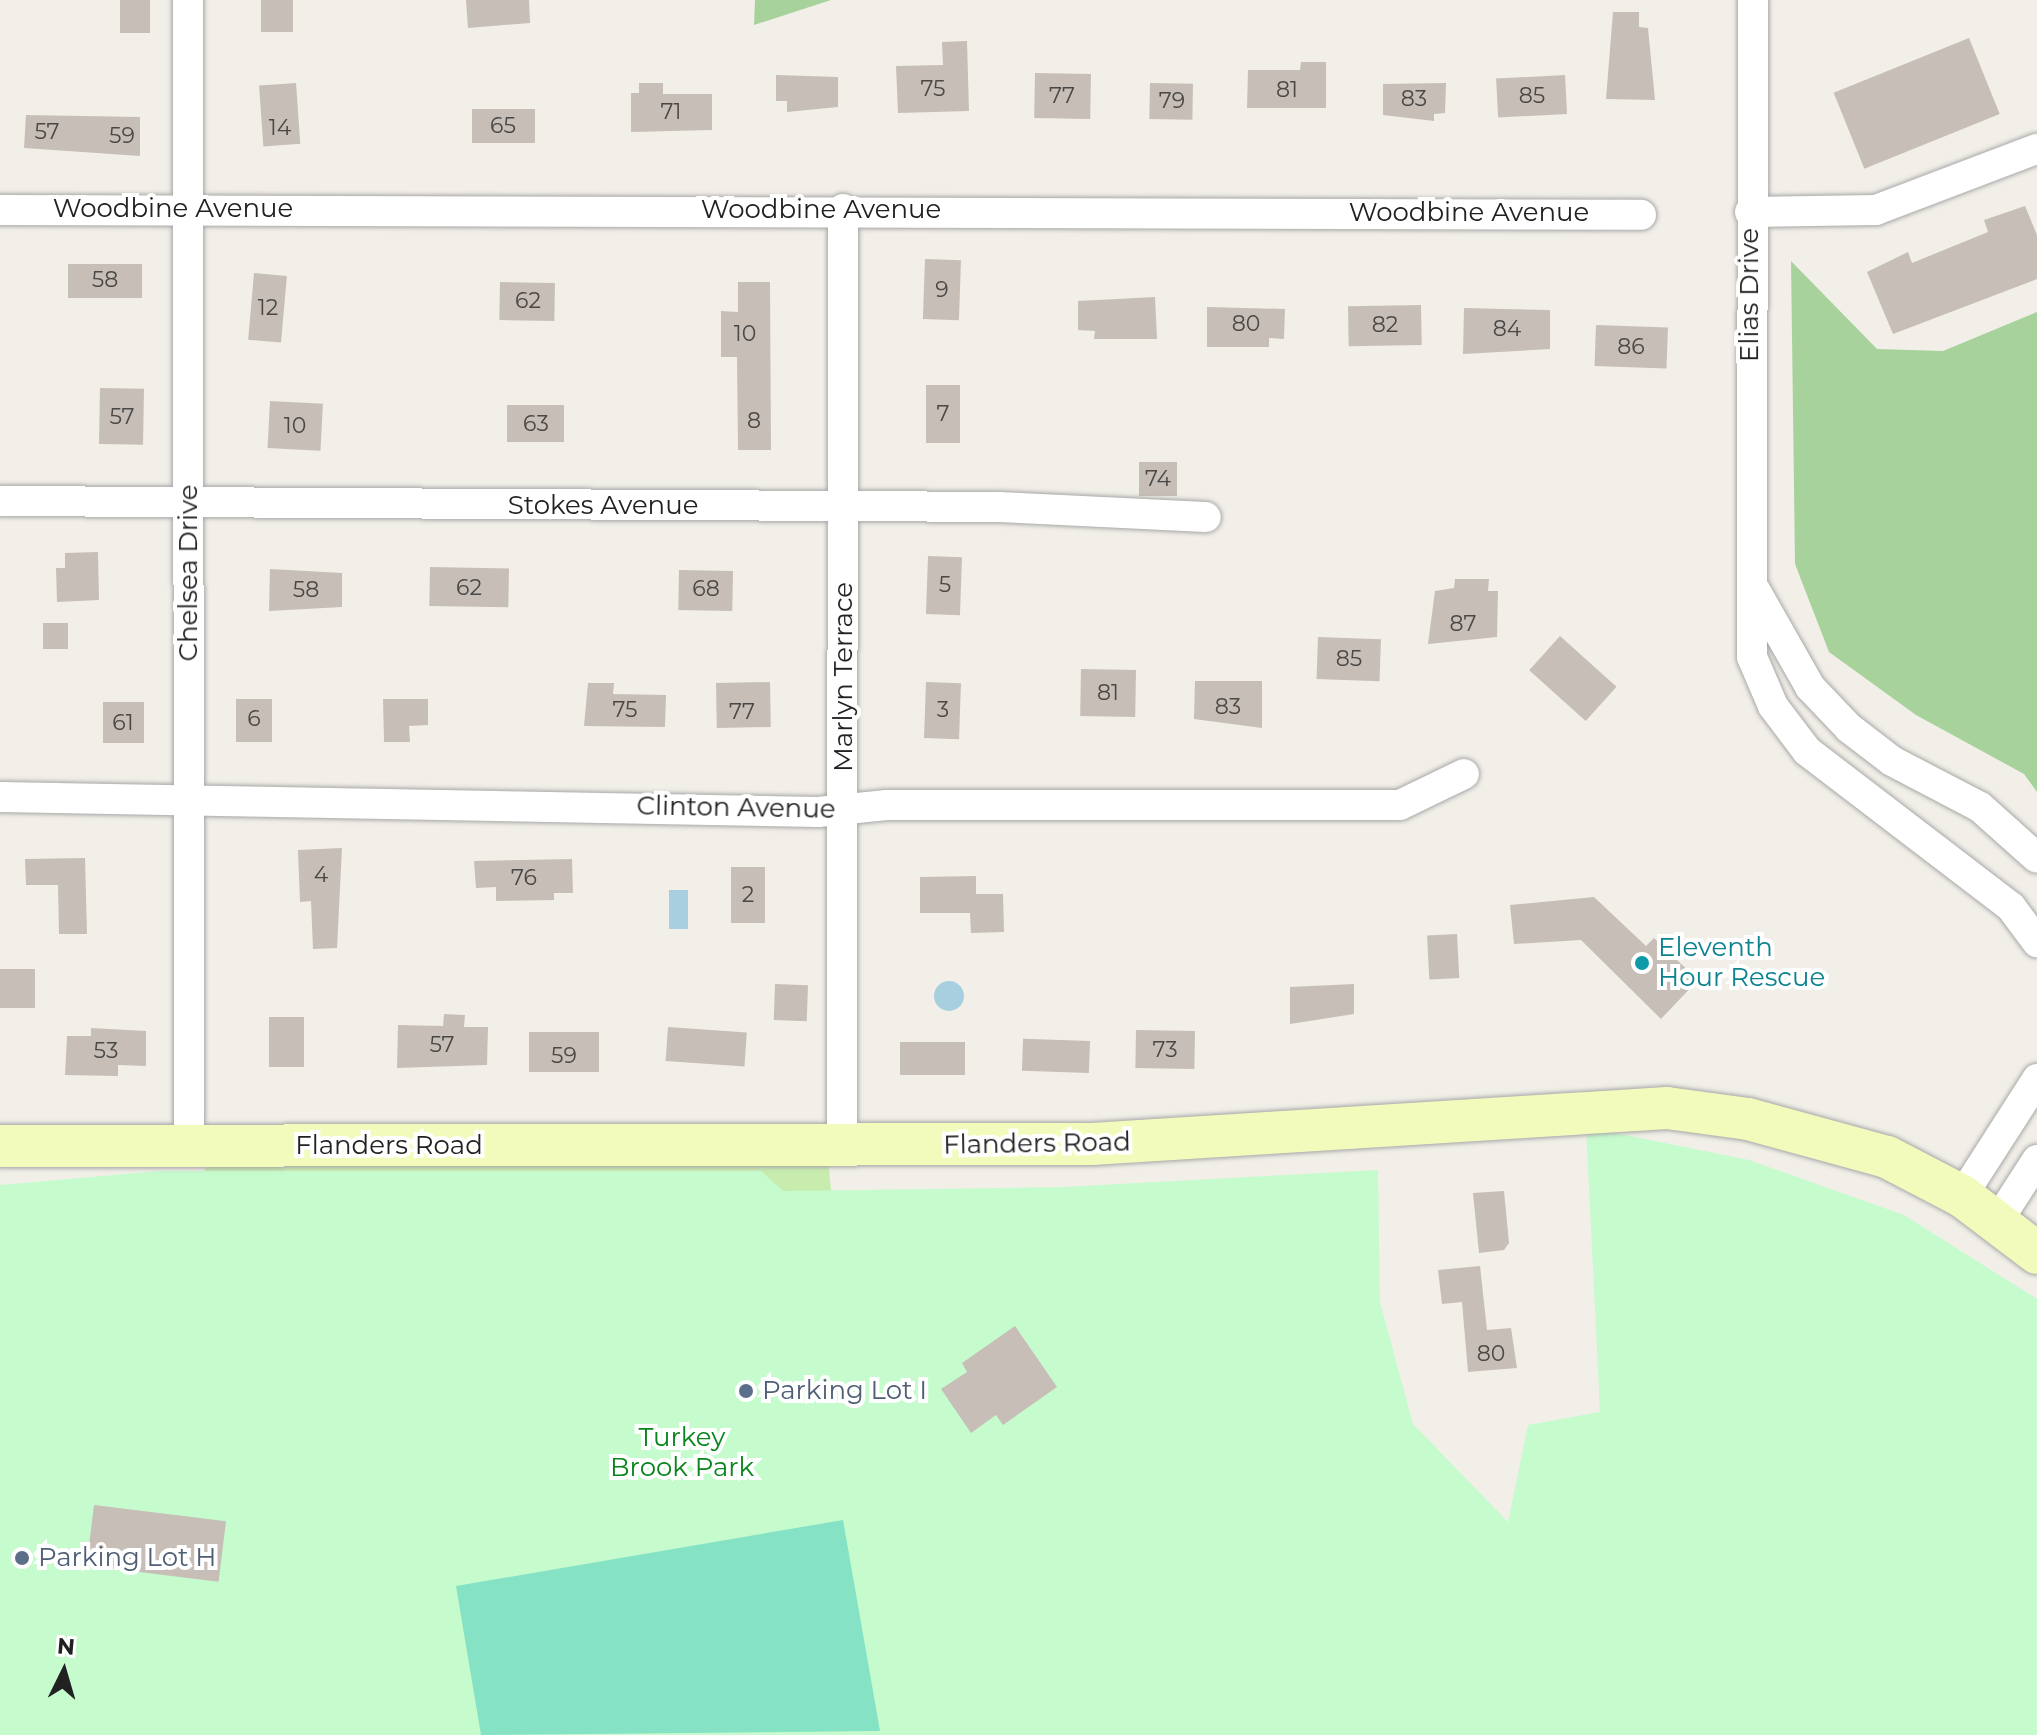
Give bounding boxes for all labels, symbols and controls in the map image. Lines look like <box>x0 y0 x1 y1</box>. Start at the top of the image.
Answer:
house number: 75 <box>921 76 945 102</box>
house number: 81 <box>1276 77 1298 103</box>
house number: 77 <box>1049 83 1075 109</box>
house number: 85 <box>1519 83 1545 109</box>
house number: 83 <box>1401 86 1427 112</box>
house number: 79 <box>1159 88 1185 114</box>
house number: 71 <box>660 99 682 125</box>
house number: 65 <box>490 113 516 139</box>
house number: 14 <box>269 115 291 141</box>
house number: 57 <box>34 119 60 145</box>
house number: 59 <box>109 123 135 149</box>
street label: Woodbine Avenue <box>53 193 293 225</box>
street label: Woodbine Avenue <box>701 194 941 226</box>
street label: Woodbine Avenue <box>1349 197 1589 229</box>
street label: Elias Drive <box>1734 228 1766 362</box>
house number: 58 <box>92 267 118 293</box>
house number: 9 <box>935 277 949 303</box>
house number: 62 <box>515 288 541 314</box>
house number: 12 <box>258 295 278 321</box>
house number: 80 <box>1232 311 1260 337</box>
house number: 82 <box>1372 312 1398 338</box>
house number: 84 <box>1493 316 1521 342</box>
house number: 10 <box>734 321 756 347</box>
house number: 86 <box>1617 334 1645 360</box>
house number: 7 <box>937 401 949 427</box>
house number: 57 <box>109 404 135 430</box>
house number: 8 <box>747 408 761 434</box>
house number: 63 <box>523 411 549 437</box>
house number: 10 <box>284 413 306 439</box>
house number: 74 <box>1145 466 1171 492</box>
street label: Chelsea Drive <box>173 485 205 661</box>
street label: Stokes Avenue <box>508 490 698 522</box>
house number: 5 <box>939 572 951 598</box>
house number: 62 <box>456 575 482 601</box>
house number: 68 <box>692 576 720 602</box>
house number: 58 <box>293 577 319 603</box>
street label: Marlyn Terrace <box>828 582 860 772</box>
house number: 87 <box>1450 611 1476 637</box>
house number: 85 <box>1336 646 1362 672</box>
house number: 81 <box>1097 680 1119 706</box>
house number: 83 <box>1215 694 1241 720</box>
house number: 75 <box>613 697 637 723</box>
house number: 3 <box>937 697 949 723</box>
house number: 77 <box>729 699 755 725</box>
house number: 6 <box>247 706 261 732</box>
house number: 61 <box>112 710 134 736</box>
street label: Clinton Avenue <box>636 791 836 825</box>
house number: 4 <box>314 862 328 888</box>
house number: 76 <box>511 865 537 891</box>
house number: 2 <box>742 882 754 908</box>
place label: Eleventh Hour Rescue <box>1658 932 1825 994</box>
marker: Eleventh Hour Rescue <box>1633 954 1651 972</box>
house number: 57 <box>429 1032 455 1058</box>
house number: 73 <box>1152 1037 1178 1063</box>
house number: 53 <box>94 1038 118 1064</box>
house number: 59 <box>551 1043 577 1069</box>
street label: Flanders Road <box>943 1127 1131 1161</box>
street label: Flanders Road <box>295 1130 483 1162</box>
house number: 80 <box>1477 1341 1505 1367</box>
place label: Parking Lot I <box>762 1375 927 1407</box>
marker: Parking Lot I <box>737 1382 755 1400</box>
park label: Turkey Brook Park <box>610 1422 754 1484</box>
place label: Parking Lot H <box>38 1542 217 1574</box>
marker: Parking Lot H <box>13 1549 31 1567</box>
north arrow <box>24 1631 104 1711</box>
text: N <box>56 1632 76 1661</box>

